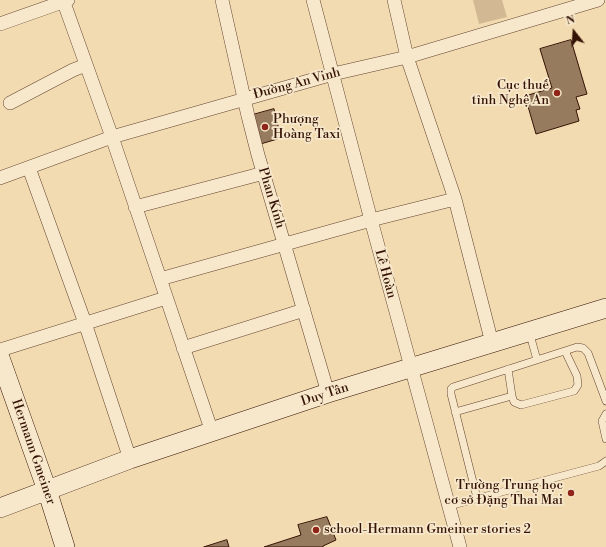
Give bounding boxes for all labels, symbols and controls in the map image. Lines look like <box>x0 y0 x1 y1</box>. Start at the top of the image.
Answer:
north arrow <box>554 12 594 52</box>
text: N <box>564 13 577 28</box>
street label: Đường An Vinh <box>252 65 342 103</box>
place label: Cục thuế tỉnh Nghệ An <box>472 78 549 109</box>
marker: Cục thuế tỉnh Nghệ An <box>552 88 562 98</box>
place label: Phượng Hoàng Taxi <box>273 112 340 143</box>
marker: Phượng Hoàng Taxi <box>260 122 270 132</box>
street label: Phan Kính <box>254 166 288 230</box>
street label: Lê Hoàn <box>371 248 399 300</box>
street label: Duy Tân <box>299 380 351 410</box>
street label: Hermann Gmeiner <box>8 397 58 507</box>
place label: Trường Trung học cơ sở Đặng Thai Mai <box>444 478 563 509</box>
marker: Trường Trung học cơ sở Đặng Thai Mai <box>566 488 576 498</box>
place label: school-Hermann Gmeiner stories 2 <box>324 522 531 538</box>
marker: school-Hermann Gmeiner stories 2 <box>311 525 321 535</box>

